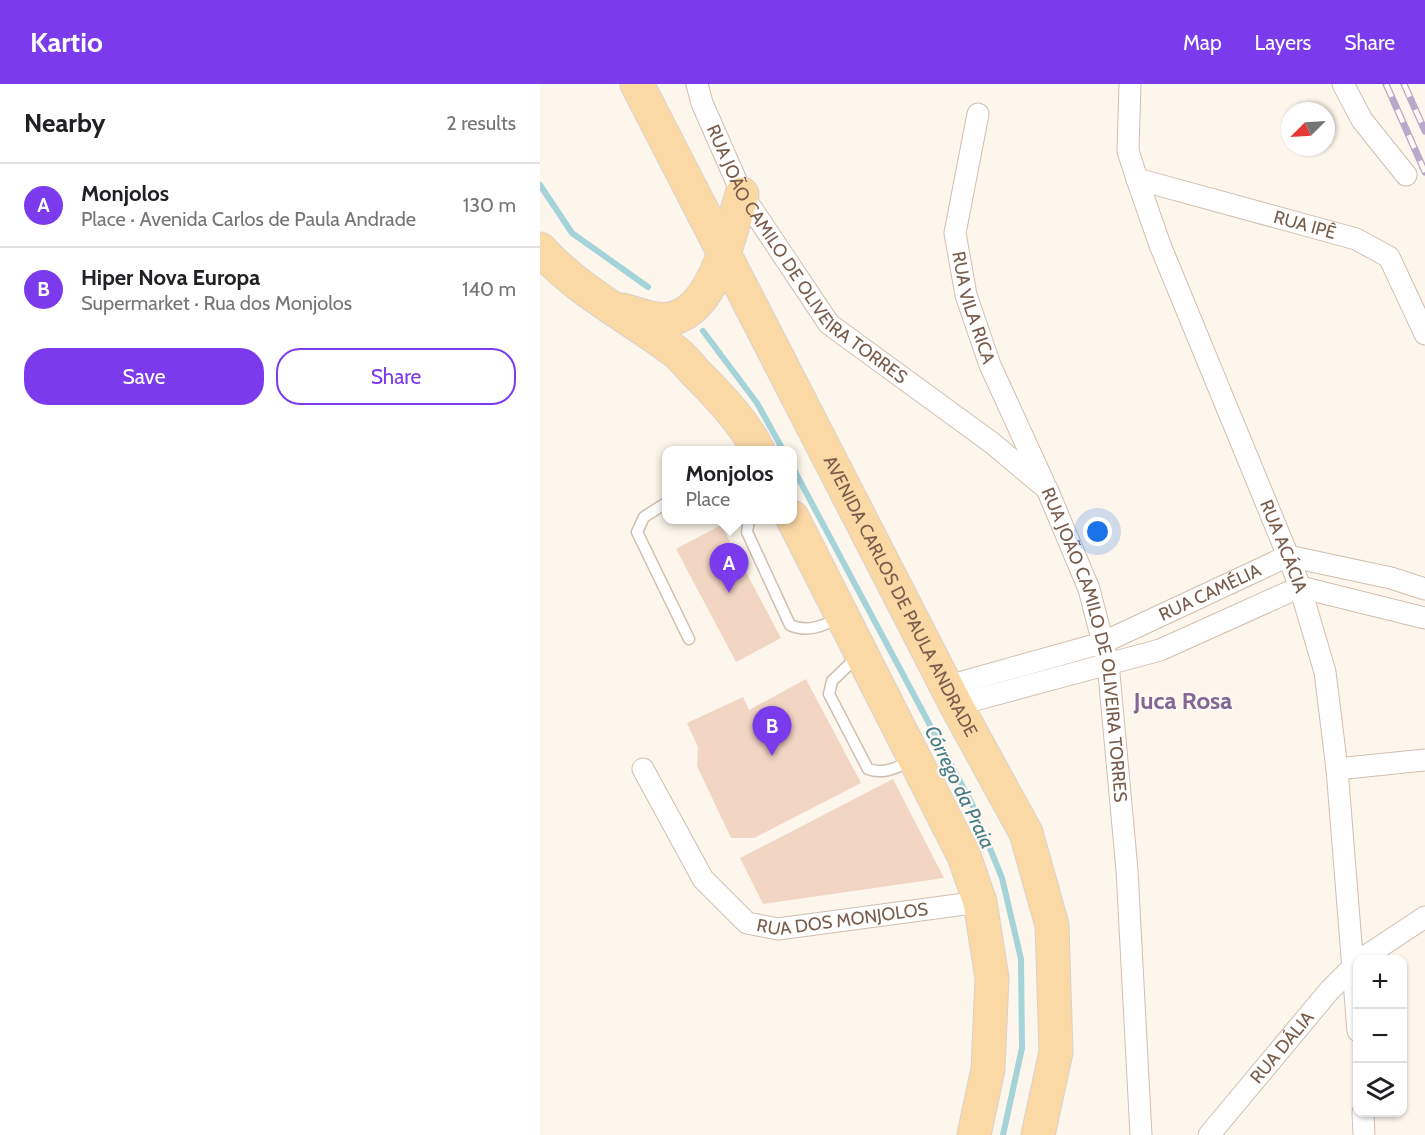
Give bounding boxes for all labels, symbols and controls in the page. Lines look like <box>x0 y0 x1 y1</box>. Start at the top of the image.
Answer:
text: Kartio <box>30 25 103 59</box>
text: Map <box>1183 30 1222 55</box>
text: Layers <box>1255 30 1311 55</box>
text: Share <box>1344 30 1395 55</box>
north arrow <box>1281 102 1335 156</box>
text: Nearby <box>24 107 105 139</box>
text: 2 results <box>446 111 516 135</box>
street label: RUA JOÃO CAMILO DE OLIVEIRA TORRES <box>702 121 912 388</box>
text: Monjolos <box>81 180 169 207</box>
text: A <box>37 193 50 217</box>
text: 130 m <box>463 193 516 217</box>
street label: RUA IPÊ <box>1271 206 1338 244</box>
text: Place · Avenida Carlos de Paula Andrade <box>81 207 416 231</box>
street label: RUA VILA RICA <box>947 250 1000 367</box>
text: Hiper Nova Europa <box>81 264 260 291</box>
text: B <box>37 277 50 301</box>
text: 140 m <box>462 277 516 301</box>
text: Supermarket · Rua dos Monjolos <box>81 291 352 315</box>
button: Save <box>24 348 264 405</box>
button: Share <box>276 348 516 405</box>
popup <box>662 446 797 524</box>
street label: AVENIDA CARLOS DE PAULA ANDRADE <box>819 452 982 741</box>
text: Monjolos <box>685 460 774 487</box>
street label: RUA JOÃO CAMILO DE OLIVEIRA TORRES <box>1037 484 1132 803</box>
text: Place <box>685 487 730 511</box>
street label: RUA ACÁCIA <box>1255 496 1312 596</box>
your location <box>1083 517 1112 546</box>
pin: A <box>710 544 748 593</box>
street label: RUA CAMÉLIA <box>1155 559 1264 626</box>
district label: Juca Rosa <box>1133 686 1232 715</box>
pin: B <box>752 706 792 756</box>
water label: Córrego da Praia <box>920 722 1000 852</box>
street label: RUA DOS MONJOLOS <box>755 898 929 940</box>
map controls <box>1353 955 1407 1117</box>
button: + <box>1353 955 1407 1009</box>
street label: RUA DÁLIA <box>1246 1007 1318 1088</box>
button: − <box>1353 1009 1407 1063</box>
button: layers <box>1353 1063 1407 1117</box>

